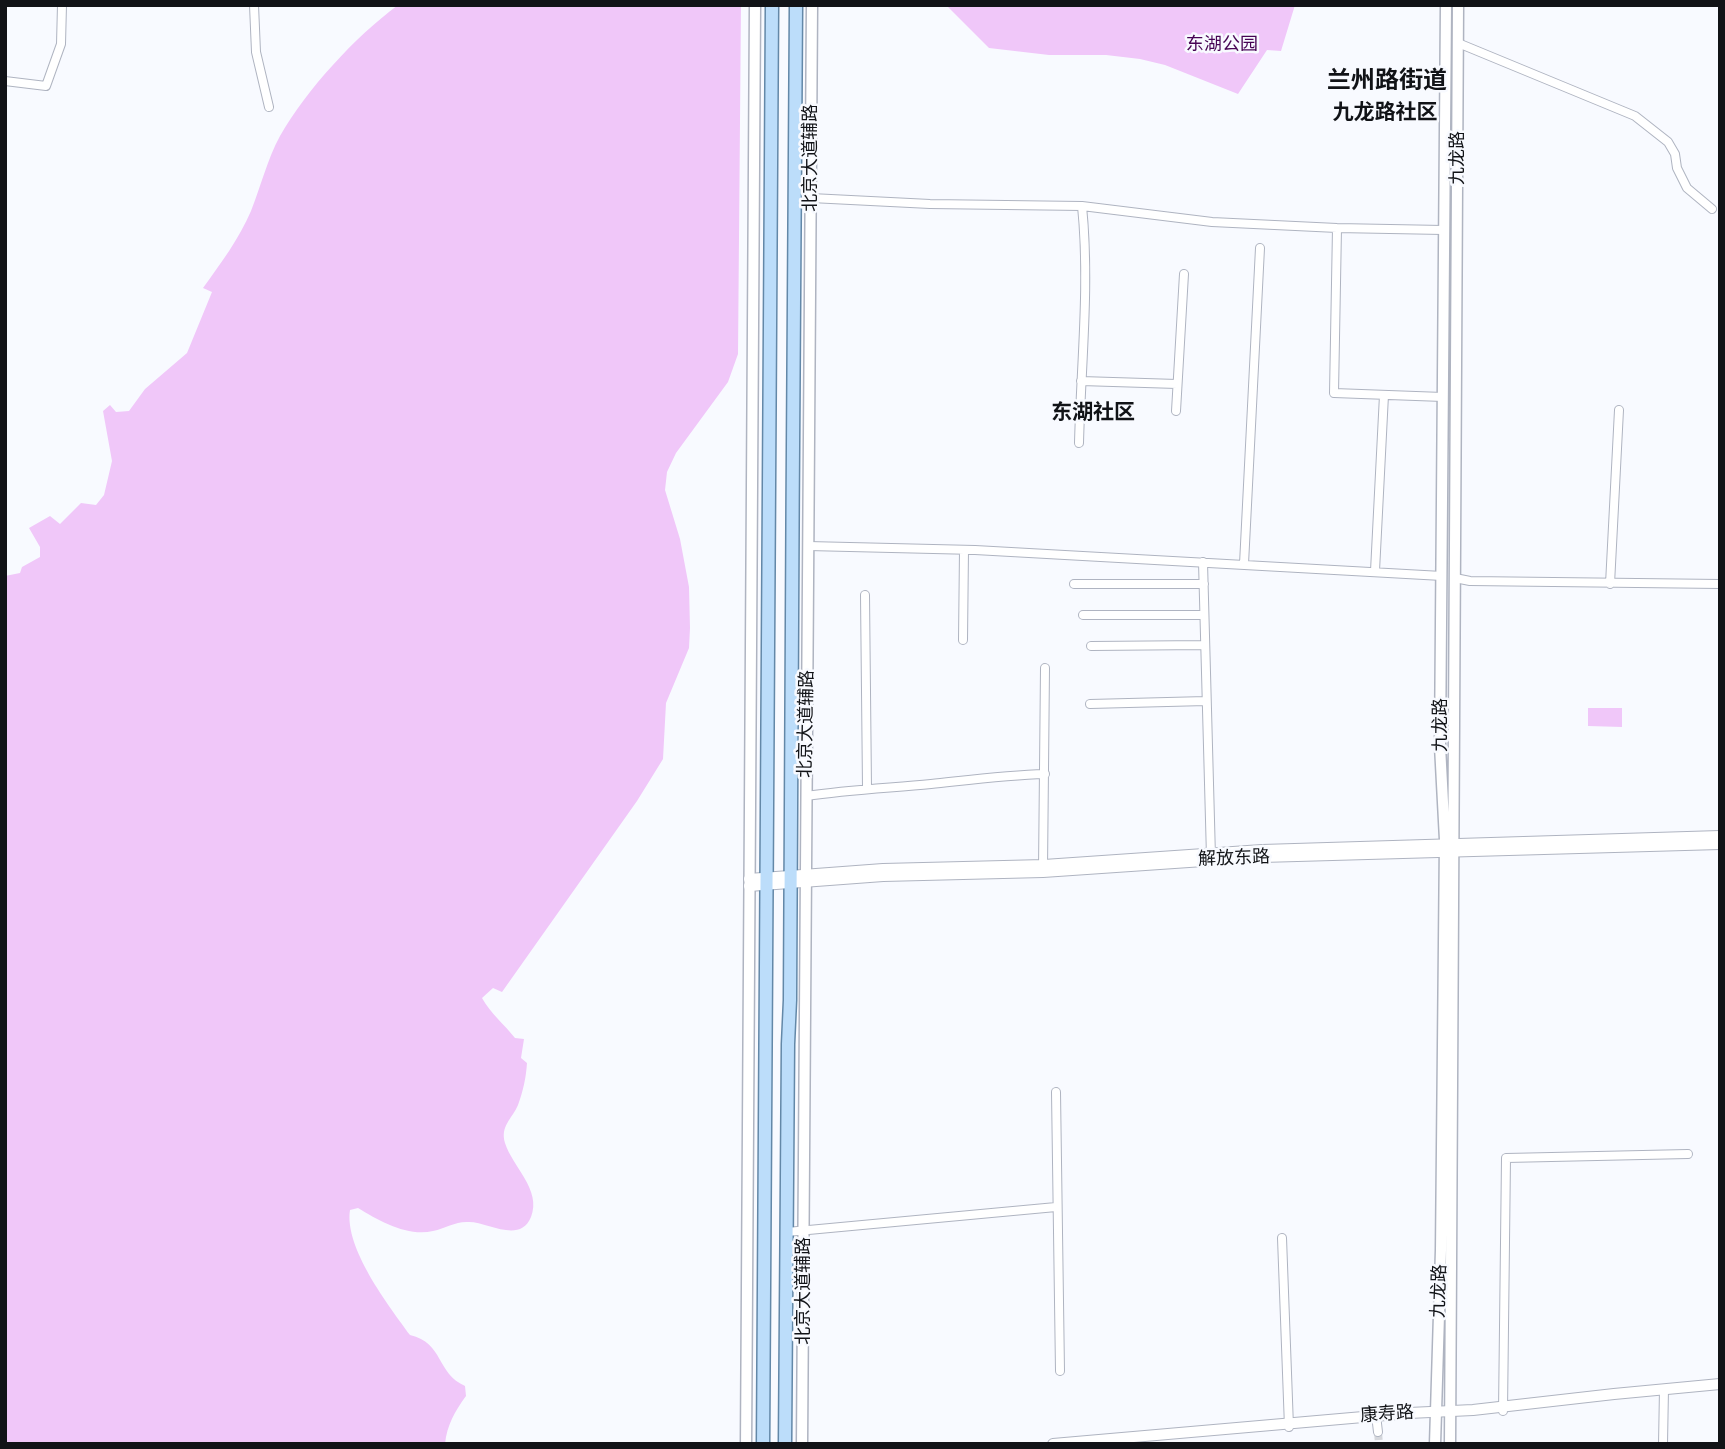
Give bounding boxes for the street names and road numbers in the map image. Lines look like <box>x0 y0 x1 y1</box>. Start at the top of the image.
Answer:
street label: 北京大道辅路 <box>800 104 822 212</box>
street label: 九龙路 <box>1447 131 1469 185</box>
street label: 北京大道辅路 <box>795 670 819 778</box>
street label: 九龙路 <box>1430 698 1452 752</box>
street label: 解放东路 <box>1198 847 1270 871</box>
street label: 北京大道辅路 <box>793 1237 815 1345</box>
street label: 九龙路 <box>1428 1264 1452 1318</box>
street label: 康寿路 <box>1359 1402 1415 1428</box>

